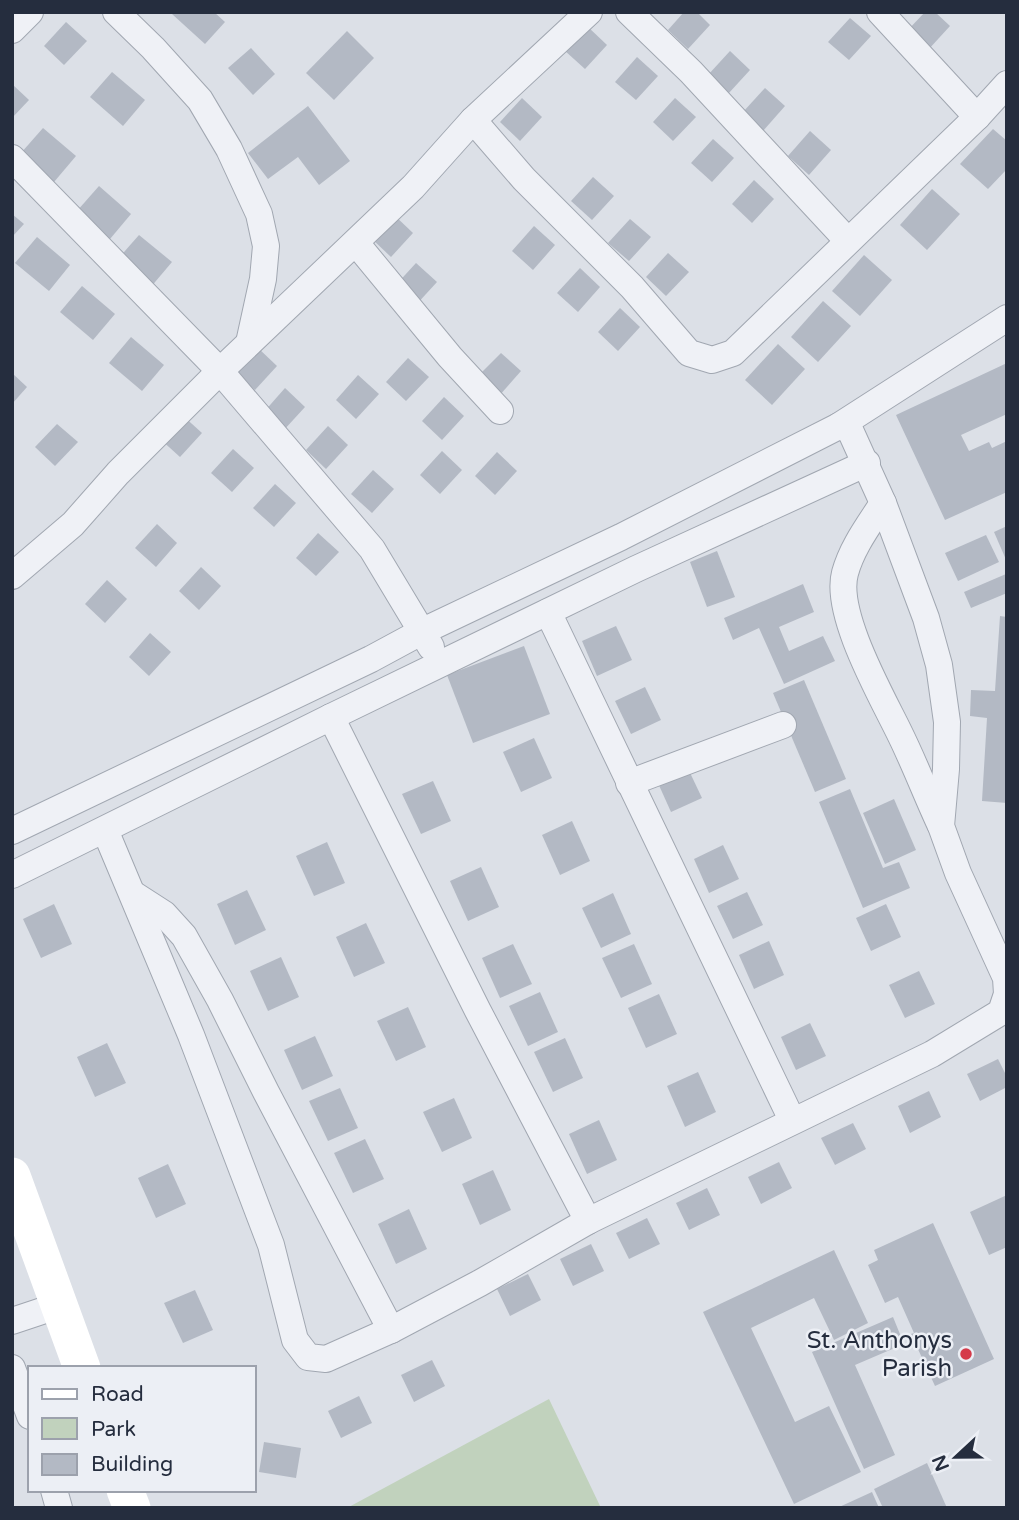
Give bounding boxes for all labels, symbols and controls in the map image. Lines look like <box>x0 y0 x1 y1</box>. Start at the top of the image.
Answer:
place label: St. Anthonys Parish <box>807 1326 952 1383</box>
marker: St. Anthonys Parish <box>958 1346 974 1362</box>
legend <box>28 1366 256 1492</box>
text: Road <box>91 1382 144 1407</box>
text: Park <box>91 1417 136 1442</box>
north arrow <box>921 1422 991 1492</box>
text: Building <box>91 1452 173 1477</box>
text: N <box>928 1452 954 1474</box>

